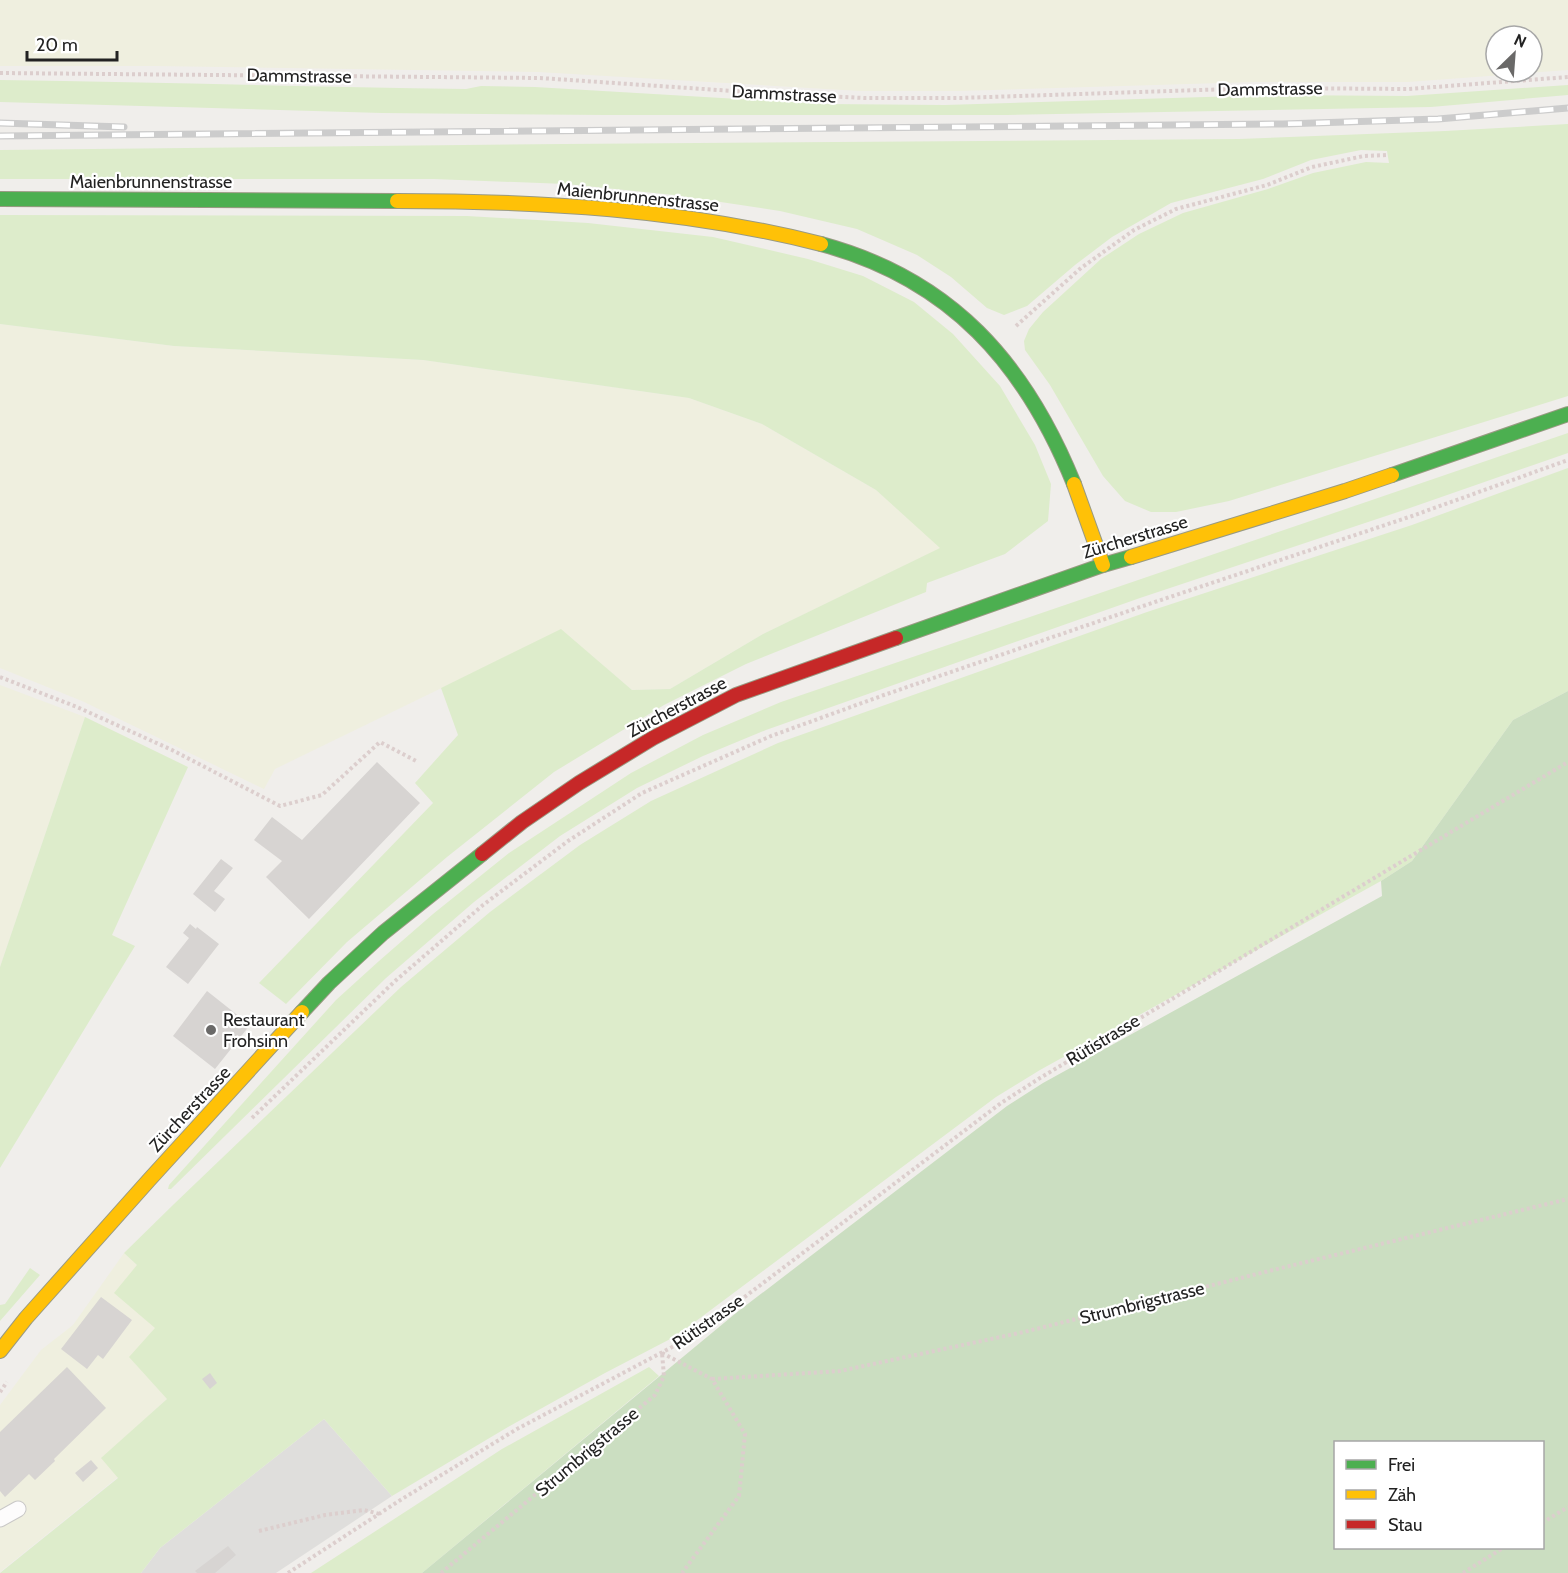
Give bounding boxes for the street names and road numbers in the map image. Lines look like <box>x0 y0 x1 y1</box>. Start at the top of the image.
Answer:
street label: Dammstrasse <box>246 64 352 88</box>
street label: Dammstrasse <box>1217 77 1323 101</box>
street label: Dammstrasse <box>731 80 837 108</box>
street label: Maienbrunnenstrasse <box>70 171 232 193</box>
street label: Maienbrunnenstrasse <box>556 178 720 216</box>
street label: Zürcherstrasse <box>1080 511 1190 563</box>
street label: Zürcherstrasse <box>624 672 730 742</box>
street label: Rütistrasse <box>1062 1010 1144 1070</box>
street label: Zürcherstrasse <box>145 1062 235 1156</box>
street label: Strumbrigstrasse <box>1077 1277 1207 1329</box>
street label: Rütistrasse <box>668 1290 748 1354</box>
street label: Strumbrigstrasse <box>531 1403 643 1501</box>

